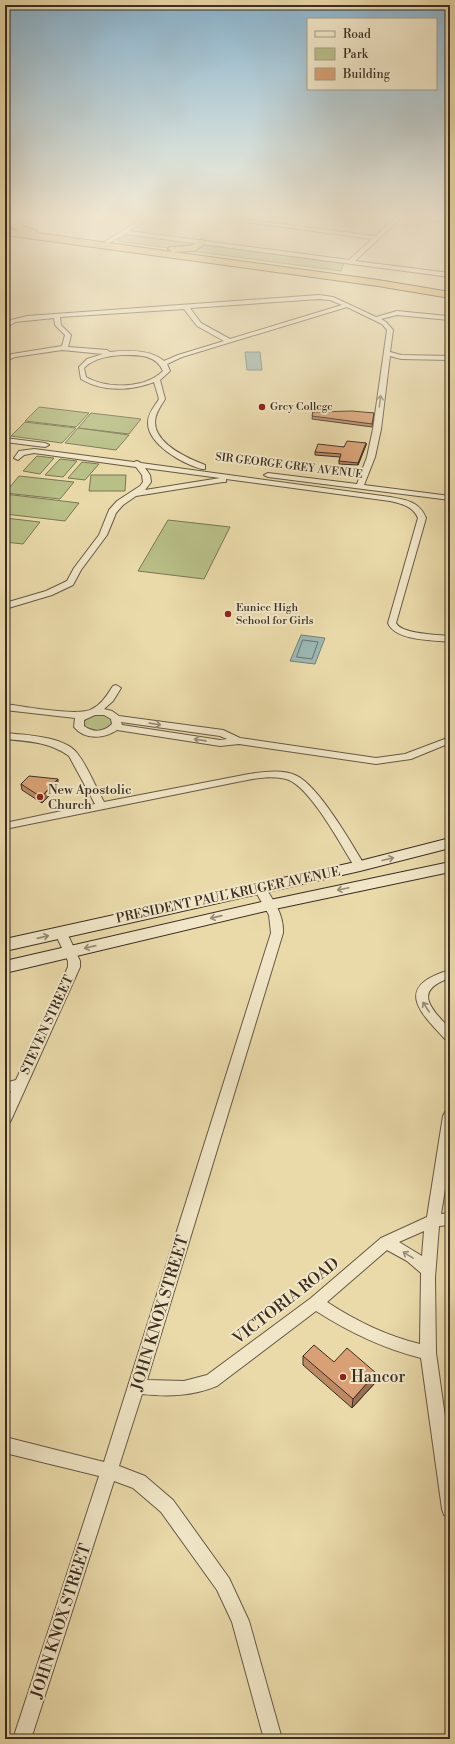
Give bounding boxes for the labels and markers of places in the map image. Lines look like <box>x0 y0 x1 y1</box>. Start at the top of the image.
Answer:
place label: Grey College <box>270 400 333 414</box>
marker: Grey College <box>257 402 267 412</box>
place label: Eunice High School for Girls <box>236 601 314 628</box>
marker: Eunice High School for Girls <box>223 609 233 619</box>
place label: New Apostolic Church <box>48 782 132 813</box>
marker: New Apostolic Church <box>35 792 45 802</box>
place label: Hancor <box>351 1367 406 1387</box>
marker: Hancor <box>338 1372 348 1382</box>

